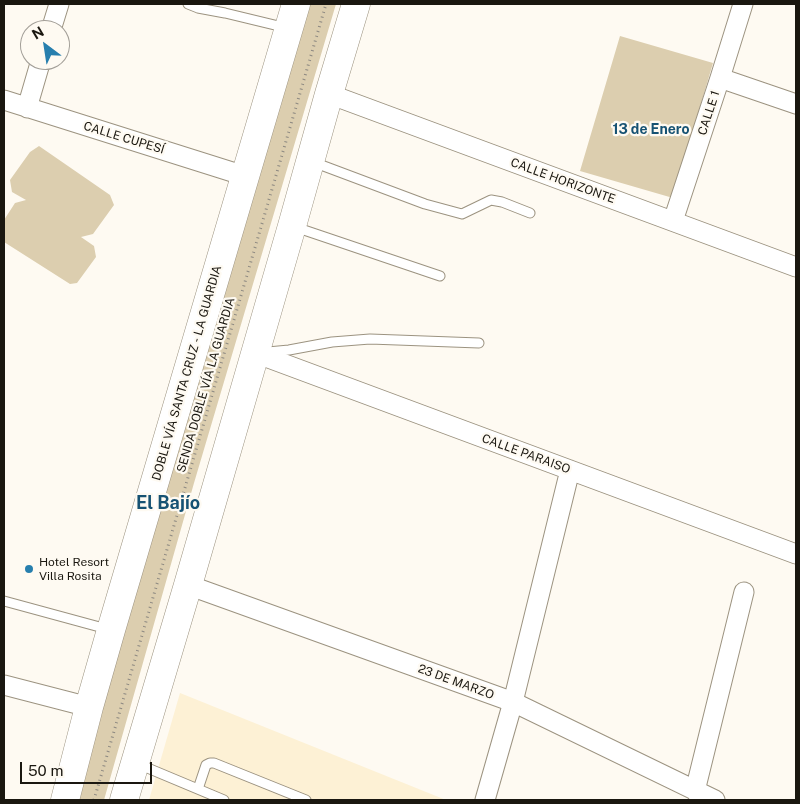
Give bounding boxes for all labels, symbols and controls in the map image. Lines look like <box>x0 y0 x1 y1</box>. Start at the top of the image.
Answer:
north arrow <box>20 20 70 70</box>
text: N <box>29 23 47 43</box>
street label: CALLE 1 <box>695 89 723 137</box>
street label: CALLE CUPESÍ <box>82 119 166 157</box>
district label: 13 de Enero <box>612 122 690 138</box>
street label: CALLE HORIZONTE <box>509 155 617 207</box>
street label: DOBLE VÍA SANTA CRUZ - LA GUARDIA <box>149 264 225 482</box>
street label: SENDA DOBLE VÍA LA GUARDIA <box>174 296 238 474</box>
street label: CALLE PARAISO <box>480 431 572 477</box>
district label: El Bajío <box>136 492 200 514</box>
place label: Hotel Resort Villa Rosita <box>39 555 109 583</box>
marker: Hotel Resort Villa Rosita <box>23 563 35 575</box>
street label: 23 DE MARZO <box>416 662 496 702</box>
scale bar <box>22 752 155 784</box>
text: 50 m <box>28 762 63 779</box>

